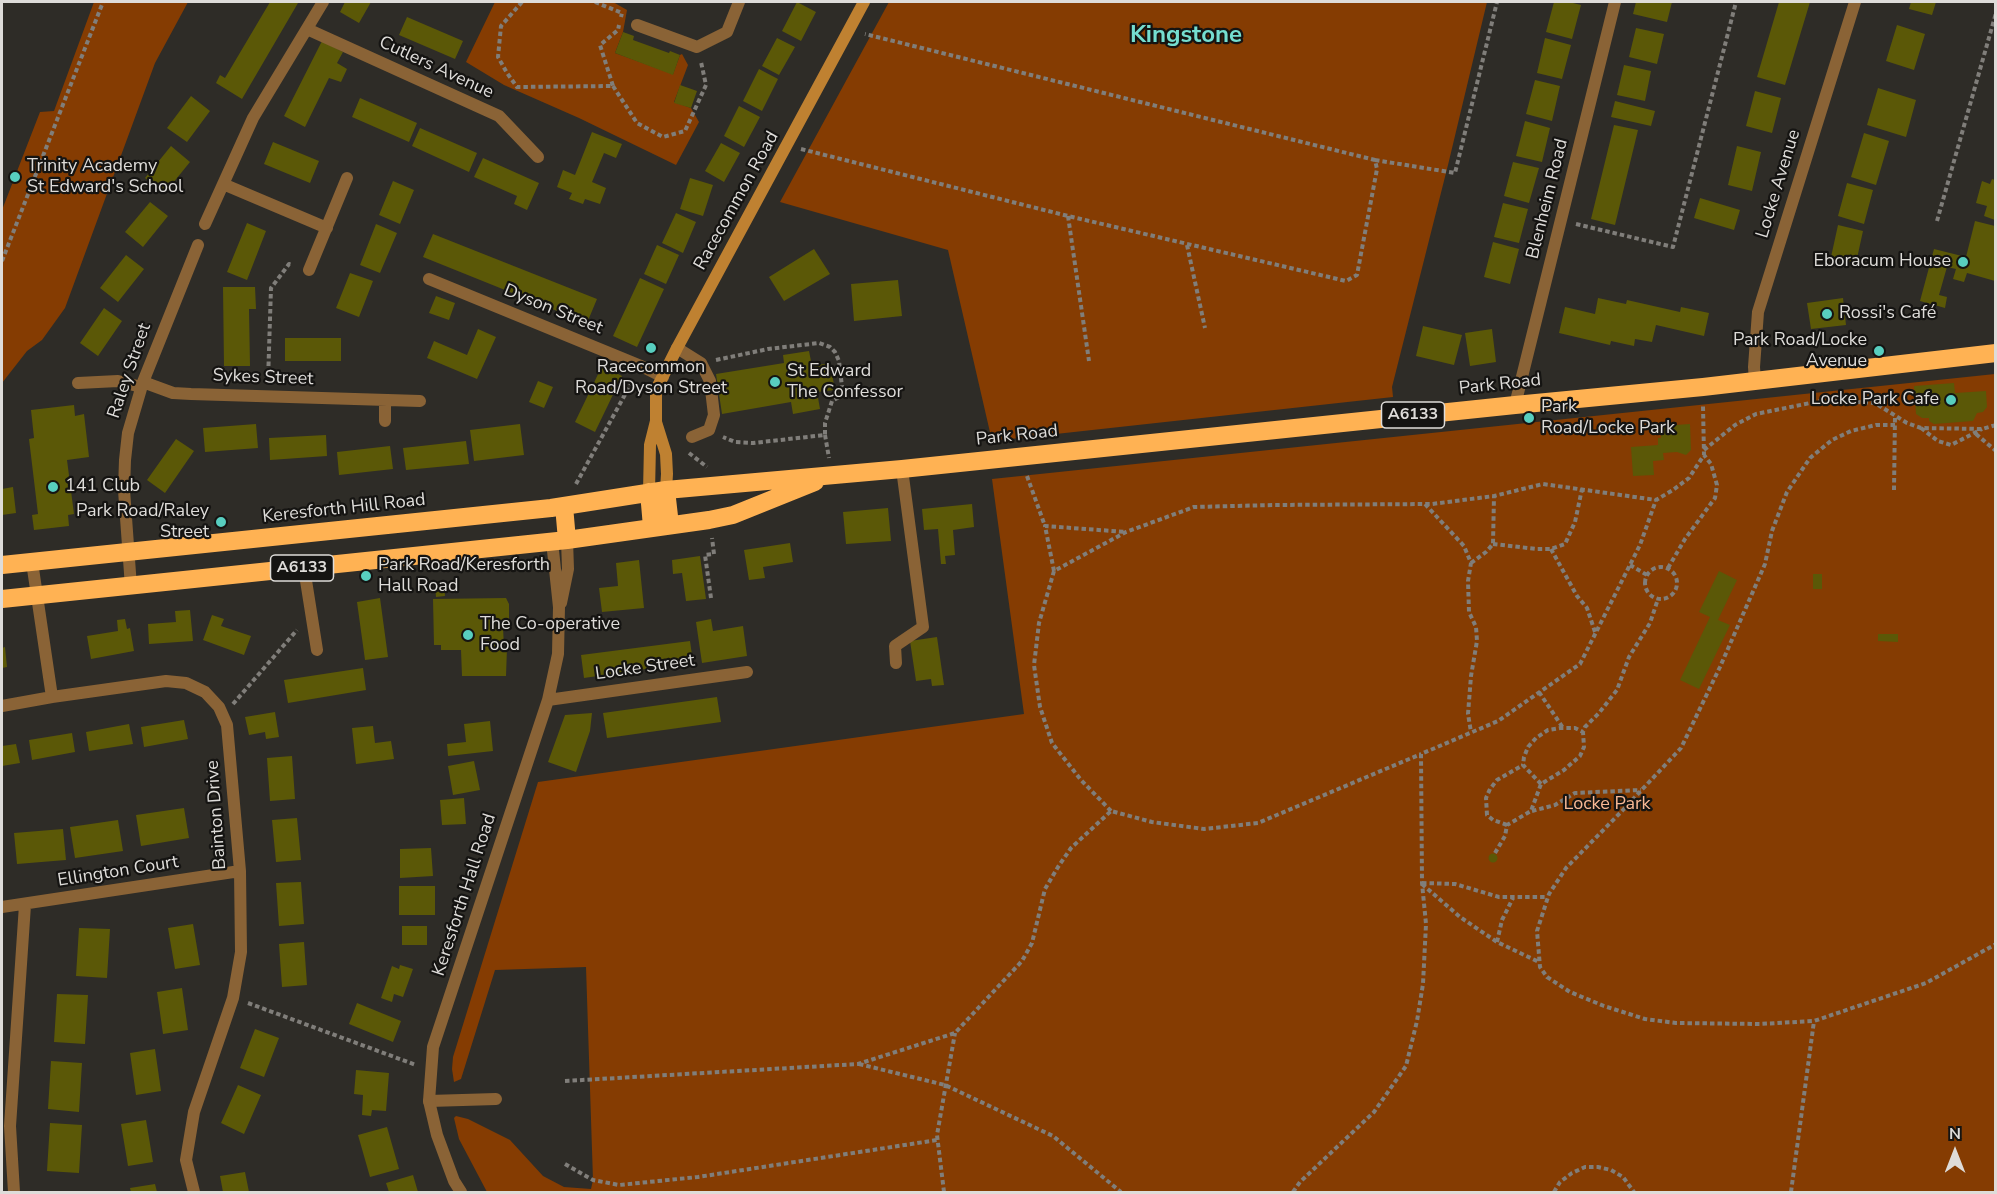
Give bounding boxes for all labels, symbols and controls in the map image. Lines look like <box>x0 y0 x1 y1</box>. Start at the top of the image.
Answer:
district label: Kingstone <box>1130 22 1242 50</box>
street label: Cutlers Avenue <box>375 32 497 104</box>
street label: Locke Avenue <box>1752 127 1806 241</box>
street label: Racecommon Road <box>690 128 784 274</box>
street label: Blenheim Road <box>1523 137 1573 261</box>
place label: Trinity Academy St Edward's School <box>27 156 183 198</box>
marker: Trinity Academy St Edward's School <box>8 170 22 184</box>
place label: Eboracum House <box>1814 251 1951 273</box>
marker: Eboracum House <box>1956 255 1970 269</box>
street label: Dyson Street <box>500 280 606 340</box>
place label: Rossi's Café <box>1839 303 1936 325</box>
marker: Rossi's Café <box>1820 307 1834 321</box>
street label: Raley Street <box>104 321 156 421</box>
place label: Park Road/Locke Avenue <box>1733 330 1867 372</box>
marker: Racecommon Road/Dyson Street <box>644 341 658 355</box>
marker: Park Road/Locke Avenue <box>1872 344 1886 358</box>
place label: Racecommon Road/Dyson Street <box>575 357 727 400</box>
place label: St Edward The Confessor <box>787 361 903 404</box>
street label: Sykes Street <box>212 365 314 391</box>
street label: Park Road <box>1458 370 1542 400</box>
marker: St Edward The Confessor <box>768 375 782 389</box>
place label: Locke Park Cafe <box>1811 389 1939 411</box>
marker: Locke Park Cafe <box>1944 393 1958 407</box>
place label: Park Road/Locke Park <box>1541 397 1675 440</box>
road number: A6133 <box>1382 402 1444 428</box>
marker: Park Road/Locke Park <box>1522 411 1536 425</box>
street label: Park Road <box>975 421 1059 451</box>
place label: 141 Club <box>65 476 140 498</box>
marker: 141 Club <box>46 480 60 494</box>
street label: Keresforth Hill Road <box>261 490 427 528</box>
place label: Park Road/Raley Street <box>76 501 209 544</box>
marker: Park Road/Raley Street <box>214 515 228 529</box>
road number: A6133 <box>270 555 334 581</box>
place label: Park Road/Keresforth Hall Road <box>378 555 550 598</box>
marker: Park Road/Keresforth Hall Road <box>359 569 373 583</box>
place label: The Co-operative Food <box>480 614 620 656</box>
marker: The Co-operative Food <box>461 628 475 642</box>
street label: Locke Street <box>594 650 696 686</box>
street label: Bainton Drive <box>202 759 232 871</box>
park label: Locke Park <box>1564 794 1650 816</box>
street label: Keresforth Hall Road <box>429 811 501 979</box>
street label: Ellington Court <box>56 852 180 892</box>
north arrow <box>1925 1122 1985 1182</box>
text: N <box>1949 1123 1961 1145</box>

